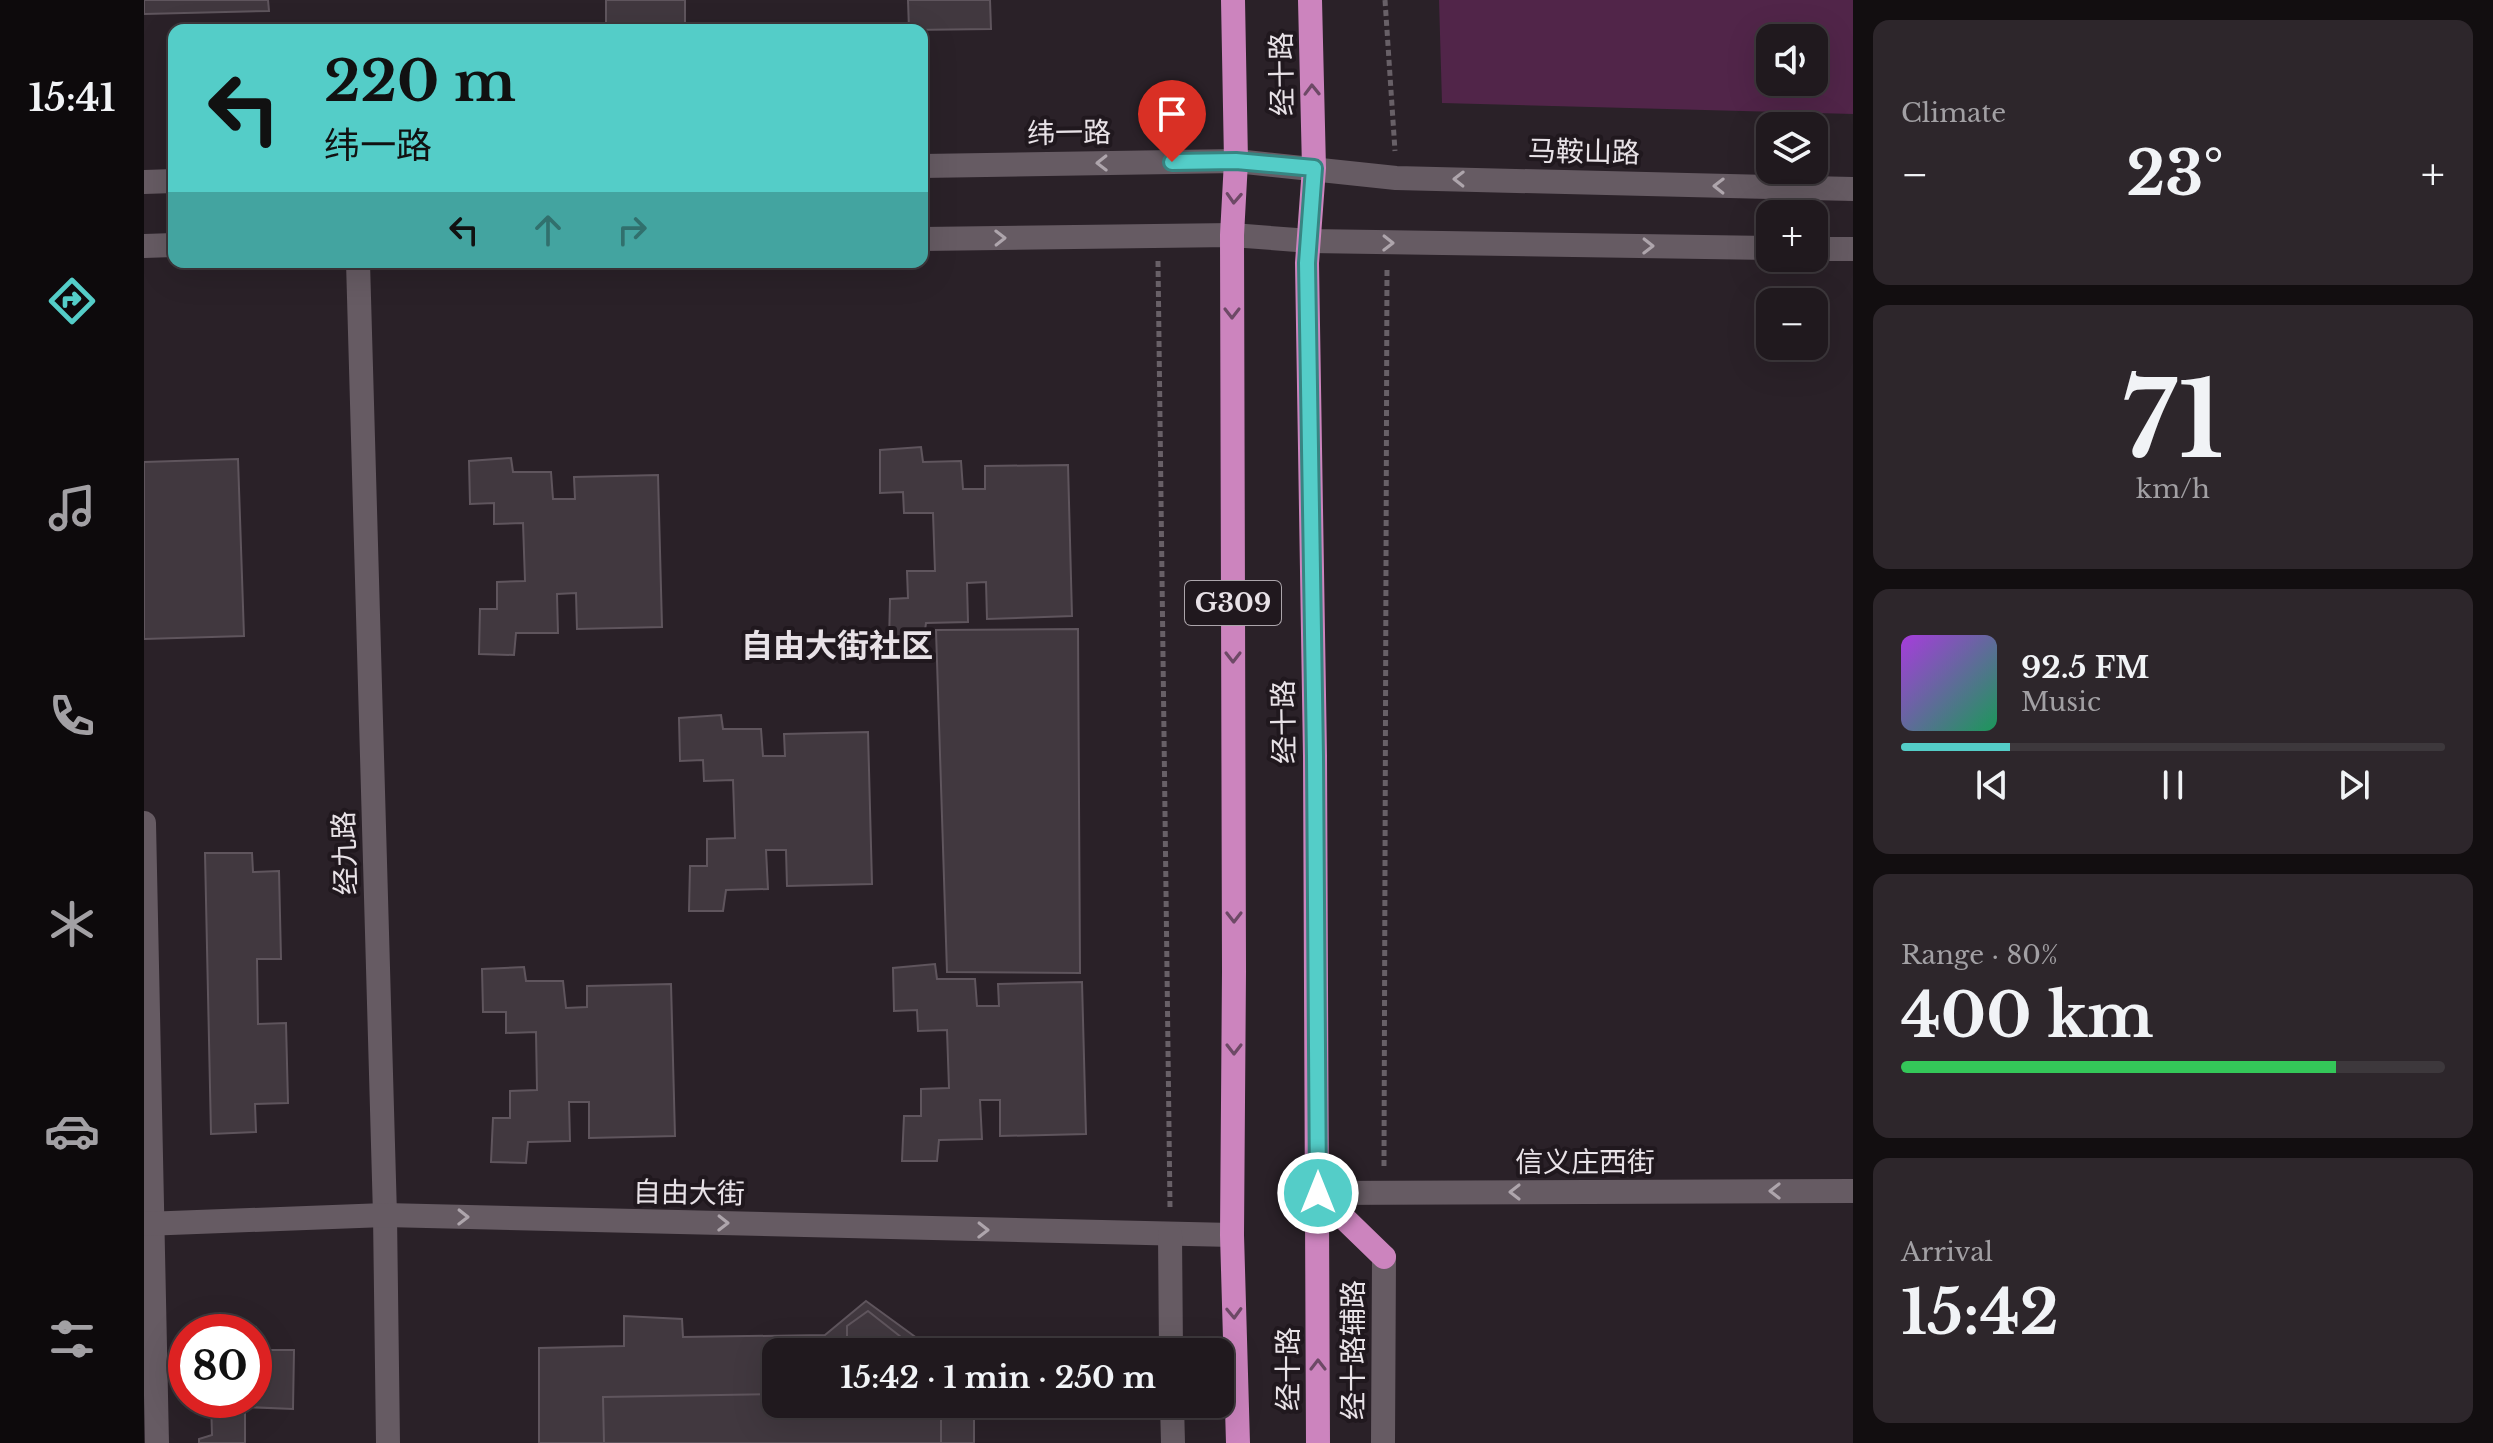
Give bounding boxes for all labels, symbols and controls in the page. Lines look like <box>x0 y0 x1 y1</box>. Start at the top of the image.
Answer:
map controls <box>1756 24 1828 360</box>
button: sound <box>1756 24 1828 96</box>
street label: 经十路 <box>1264 32 1300 116</box>
text: 220 m <box>324 47 516 116</box>
icon: left <box>192 56 296 160</box>
text: 15:41 <box>29 76 115 121</box>
pin <box>1138 80 1206 162</box>
one-way arrow <box>1303 83 1321 96</box>
icon: arrive <box>1150 92 1194 136</box>
text: Climate <box>1901 97 2006 129</box>
button: layers <box>1756 112 1828 184</box>
street label: 纬一路 <box>1027 115 1111 151</box>
text: 纬一路 <box>324 123 432 168</box>
street label: 马鞍山路 <box>1528 134 1640 170</box>
text: 23° <box>2126 137 2224 211</box>
text: − <box>1901 147 1929 202</box>
text: + <box>2421 147 2445 202</box>
one-way arrow <box>1095 154 1108 172</box>
one-way arrow <box>1452 170 1465 188</box>
one-way arrow <box>1712 177 1725 194</box>
one-way arrow <box>1225 192 1242 205</box>
button: + <box>1756 200 1828 272</box>
icon: left <box>442 208 486 252</box>
icon: ahead <box>526 208 570 252</box>
icon: right <box>610 208 654 252</box>
one-way arrow <box>994 229 1007 247</box>
one-way arrow <box>1382 234 1395 251</box>
one-way arrow <box>1642 237 1655 255</box>
icon: directions <box>44 273 100 329</box>
button: − <box>1756 288 1828 360</box>
one-way arrow <box>1223 307 1241 320</box>
text: 71 <box>2122 356 2224 485</box>
text: km/h <box>2136 473 2210 505</box>
icon: music <box>44 480 100 536</box>
road number: G309 <box>1185 581 1281 625</box>
district label: 自由大街社区 <box>741 626 933 666</box>
text: 92.5 FM <box>2021 649 2149 686</box>
one-way arrow <box>1224 651 1242 664</box>
street label: 经十路 <box>1266 680 1302 764</box>
text: Music <box>2021 686 2101 718</box>
icon: phone <box>44 688 100 744</box>
icon: previous <box>1970 763 2014 807</box>
icon: pause <box>2151 763 2195 807</box>
icon: next <box>2332 763 2376 807</box>
street label: 经九路 <box>326 810 364 896</box>
icon: climate <box>44 896 100 952</box>
one-way arrow <box>1225 911 1243 924</box>
text: Range · 80% <box>1901 939 2058 971</box>
text: 400 km <box>1901 979 2154 1053</box>
one-way arrow <box>1225 1043 1243 1056</box>
icon: car <box>44 1103 100 1159</box>
street label: 信义庄西街 <box>1515 1145 1655 1180</box>
position arrow <box>1276 1151 1360 1235</box>
street label: 自由大街 <box>633 1175 745 1211</box>
one-way arrow <box>1768 1182 1781 1200</box>
one-way arrow <box>1508 1183 1521 1201</box>
one-way arrow <box>457 1209 470 1226</box>
one-way arrow <box>717 1215 730 1232</box>
one-way arrow <box>977 1221 990 1238</box>
text: Arrival <box>1901 1236 1993 1268</box>
text: 15:42 <box>1901 1276 2059 1350</box>
street label: 经十路辅路 <box>1336 1280 1371 1420</box>
one-way arrow <box>1226 1307 1243 1320</box>
icon: filters <box>44 1311 100 1367</box>
speed limit sign: 80 <box>168 1314 272 1418</box>
street label: 经十路 <box>1271 1327 1306 1411</box>
one-way arrow <box>1309 1358 1327 1371</box>
text: 15:42 · 1 min · 250 m <box>840 1359 1156 1396</box>

